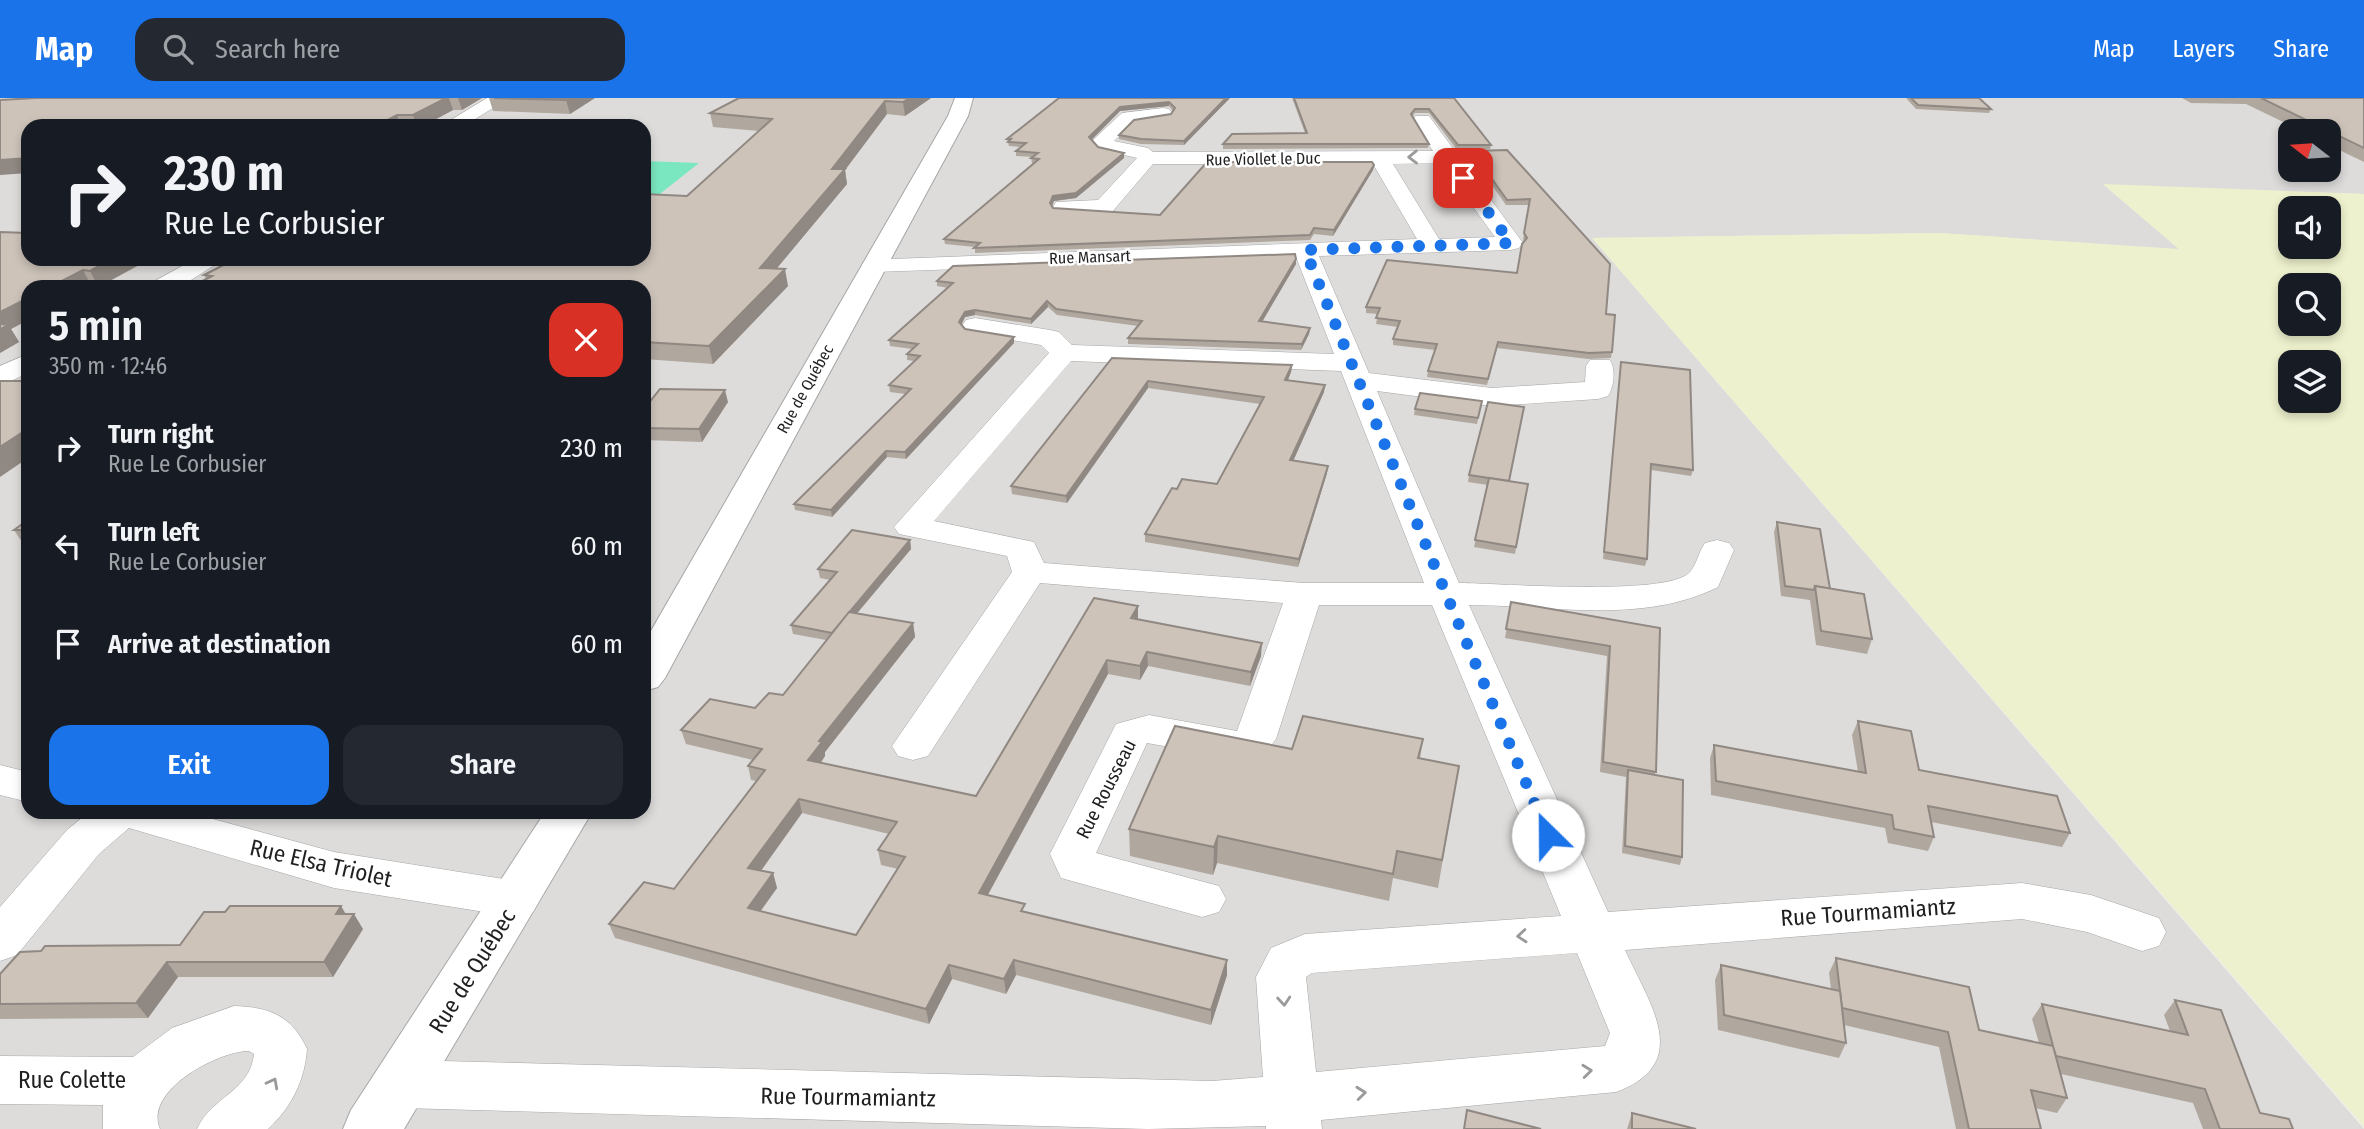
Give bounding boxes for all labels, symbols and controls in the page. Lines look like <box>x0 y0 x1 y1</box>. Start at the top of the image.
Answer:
search box <box>135 18 625 81</box>
text: Map <box>35 29 93 69</box>
icon: search <box>159 30 197 68</box>
text: Search here <box>215 34 340 65</box>
text: Map <box>2093 35 2135 63</box>
text: Layers <box>2173 35 2235 63</box>
text: Share <box>2273 35 2329 63</box>
north arrow <box>2278 119 2342 182</box>
map controls <box>2278 119 2341 413</box>
text: 230 m <box>164 144 284 203</box>
icon: right <box>49 147 140 238</box>
street label: Rue Viollet le Duc <box>1205 148 1321 170</box>
pin <box>1433 148 1493 208</box>
one-way arrow <box>1408 150 1419 165</box>
icon: arrive <box>1444 159 1482 197</box>
button: sound <box>2278 196 2341 259</box>
text: Rue Le Corbusier <box>164 204 384 242</box>
street label: Rue Mansart <box>1049 246 1132 268</box>
button: search <box>2278 273 2341 336</box>
text: 5 min <box>49 301 143 351</box>
button: close <box>549 303 623 377</box>
street label: Rue de Québec <box>773 341 837 437</box>
button: layers <box>2278 350 2341 413</box>
text: 350 m · 12:46 <box>49 352 167 380</box>
text: Turn right <box>108 419 214 450</box>
icon: right <box>49 429 87 467</box>
text: 230 m <box>560 433 623 464</box>
text: Rue Le Corbusier <box>108 450 266 478</box>
text: Turn left <box>108 517 200 548</box>
icon: left <box>49 527 87 565</box>
text: 60 m <box>570 531 623 562</box>
text: Rue Le Corbusier <box>108 548 266 576</box>
icon: arrive <box>49 625 87 663</box>
text: Arrive at destination <box>108 629 331 660</box>
text: 60 m <box>570 629 623 660</box>
button: Exit <box>49 725 329 805</box>
button: Share <box>343 725 623 805</box>
street label: Rue Rousseau <box>1071 735 1141 843</box>
position arrow <box>1511 798 1585 872</box>
street label: Rue Elsa Triolet <box>247 833 395 893</box>
street label: Rue Tourmamiantz <box>1780 892 1956 932</box>
street label: Rue de Québec <box>423 903 522 1039</box>
one-way arrow <box>1516 928 1527 943</box>
one-way arrow <box>1276 996 1291 1007</box>
one-way arrow <box>1582 1064 1593 1079</box>
street label: Rue Colette <box>18 1066 126 1094</box>
one-way arrow <box>265 1077 278 1090</box>
street label: Rue Tourmamiantz <box>760 1081 936 1113</box>
one-way arrow <box>1355 1086 1366 1101</box>

